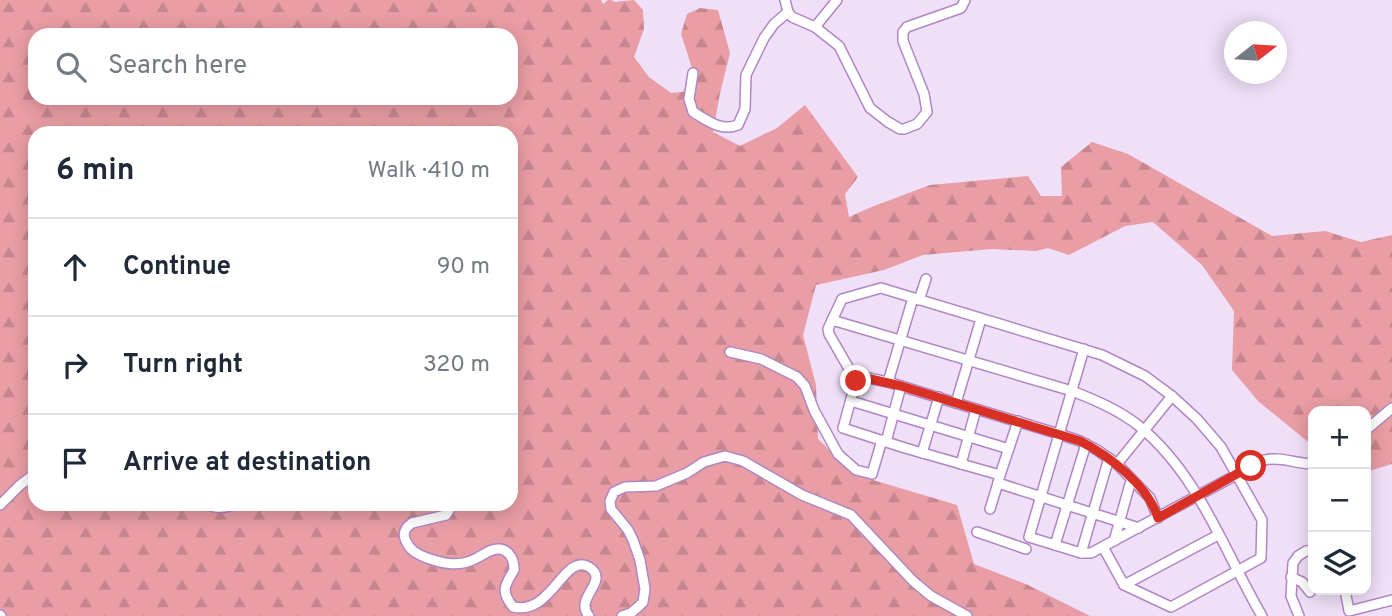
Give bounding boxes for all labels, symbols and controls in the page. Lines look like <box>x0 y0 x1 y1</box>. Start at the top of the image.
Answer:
north arrow <box>1224 21 1287 84</box>
search box <box>28 28 518 105</box>
icon: search <box>52 48 90 86</box>
text: Search here <box>108 50 247 83</box>
text: 6 min <box>56 153 134 190</box>
text: Walk · 410 m <box>368 157 490 186</box>
icon: ahead <box>56 248 94 286</box>
text: Continue <box>123 251 231 284</box>
text: 90 m <box>437 253 490 282</box>
icon: right <box>56 346 94 384</box>
text: Turn right <box>123 349 243 382</box>
text: 320 m <box>423 351 490 380</box>
route end <box>840 365 871 396</box>
map controls <box>1308 406 1371 595</box>
button: + <box>1308 406 1371 469</box>
icon: arrive <box>56 444 94 482</box>
text: Arrive at destination <box>123 447 371 480</box>
route start <box>1235 450 1266 481</box>
button: − <box>1308 469 1371 532</box>
button: layers <box>1308 532 1371 595</box>

